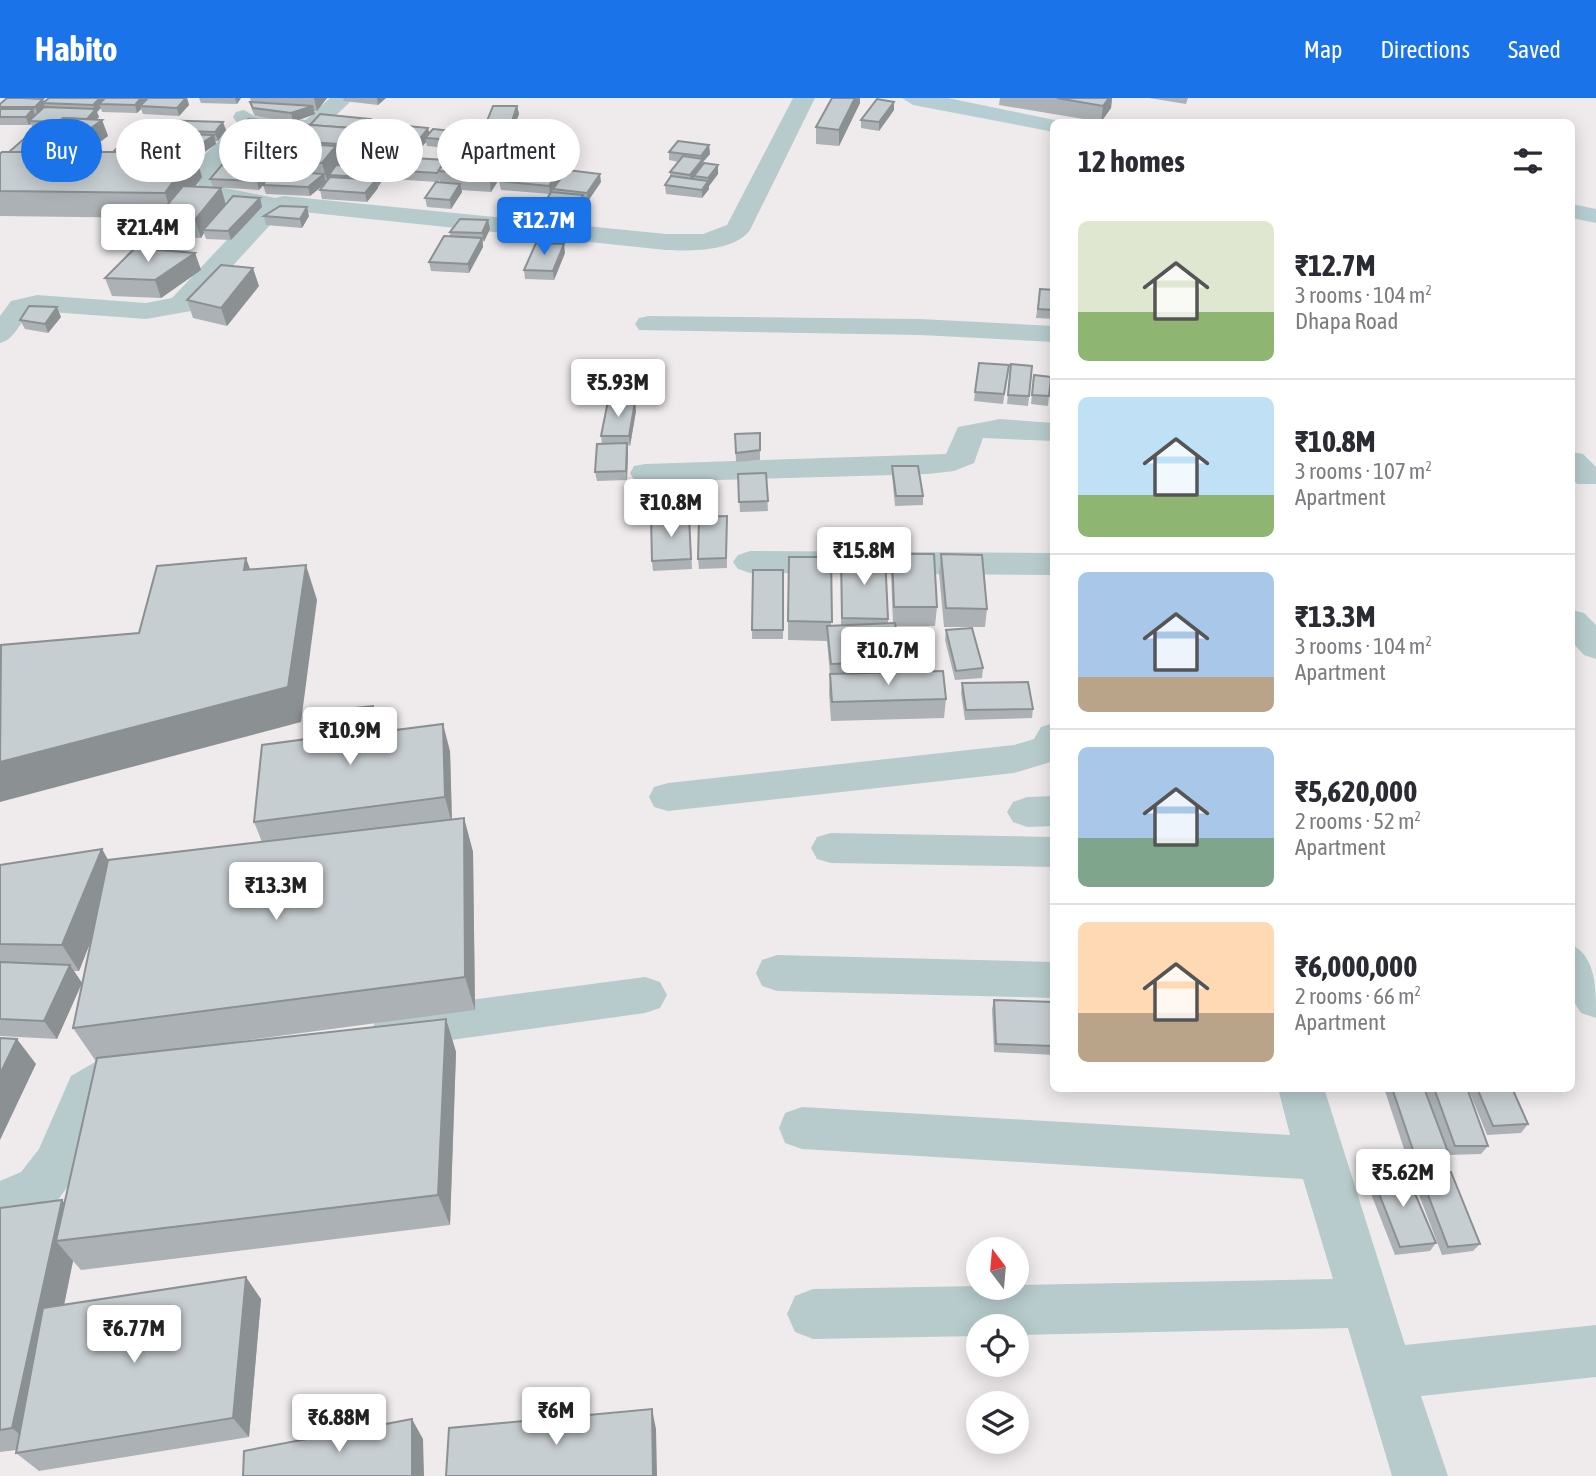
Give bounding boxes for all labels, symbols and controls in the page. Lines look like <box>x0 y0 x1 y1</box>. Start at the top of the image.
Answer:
text: Habito <box>35 30 117 68</box>
text: Map <box>1304 36 1342 63</box>
text: Directions <box>1380 36 1470 63</box>
text: Saved <box>1508 36 1561 63</box>
chip: Buy <box>21 119 102 182</box>
chip: Rent <box>116 119 205 182</box>
chip: Filters <box>219 119 322 182</box>
chip: New <box>336 119 423 182</box>
chip: Apartment <box>437 119 580 182</box>
icon: filters <box>1509 142 1547 180</box>
text: 12 homes <box>1078 144 1185 178</box>
pin: ₹12.7M <box>487 198 601 257</box>
pin: ₹21.4M <box>91 204 205 264</box>
text: ₹12.7M <box>513 207 575 233</box>
text: ₹21.4M <box>117 214 179 240</box>
text: ₹12.7M <box>1295 248 1376 282</box>
icon: home <box>1134 249 1218 333</box>
text: 3 rooms · 104 m² <box>1295 282 1432 308</box>
text: Dhapa Road <box>1295 308 1398 334</box>
pin: ₹5.93M <box>561 360 675 419</box>
text: ₹5.93M <box>587 369 649 395</box>
text: ₹10.8M <box>1295 424 1376 458</box>
icon: home <box>1134 425 1218 509</box>
text: 3 rooms · 107 m² <box>1295 458 1432 484</box>
pin: ₹10.8M <box>614 480 728 539</box>
text: Apartment <box>1295 484 1386 510</box>
text: ₹10.8M <box>640 489 702 515</box>
pin: ₹15.8M <box>807 528 921 587</box>
text: ₹15.8M <box>833 537 895 563</box>
text: ₹13.3M <box>1295 599 1376 633</box>
icon: home <box>1134 600 1218 684</box>
pin: ₹10.7M <box>831 628 945 687</box>
text: 3 rooms · 104 m² <box>1295 633 1432 659</box>
text: ₹10.7M <box>857 637 919 663</box>
text: Apartment <box>1295 659 1386 685</box>
pin: ₹10.9M <box>293 708 407 767</box>
text: ₹10.9M <box>319 717 381 743</box>
text: ₹5,620,000 <box>1295 774 1417 808</box>
icon: home <box>1134 775 1218 859</box>
text: 2 rooms · 52 m² <box>1295 808 1421 834</box>
text: Apartment <box>1295 834 1386 860</box>
pin: ₹13.3M <box>219 862 333 922</box>
text: ₹13.3M <box>245 872 307 898</box>
text: ₹6,000,000 <box>1295 949 1417 983</box>
icon: home <box>1134 950 1218 1034</box>
text: 2 rooms · 66 m² <box>1295 983 1421 1009</box>
text: Apartment <box>1295 1009 1386 1035</box>
pin: ₹5.62M <box>1346 1150 1460 1209</box>
text: ₹5.62M <box>1372 1159 1434 1185</box>
north arrow <box>966 1237 1029 1300</box>
map controls <box>966 1237 1029 1454</box>
pin: ₹6.77M <box>77 1306 191 1365</box>
button: locate <box>966 1314 1029 1377</box>
text: ₹6.77M <box>103 1315 165 1341</box>
pin: ₹6M <box>522 1388 590 1447</box>
button: layers <box>966 1391 1029 1454</box>
pin: ₹6.88M <box>282 1394 396 1454</box>
text: ₹6M <box>538 1397 574 1423</box>
text: ₹6.88M <box>308 1404 370 1430</box>

